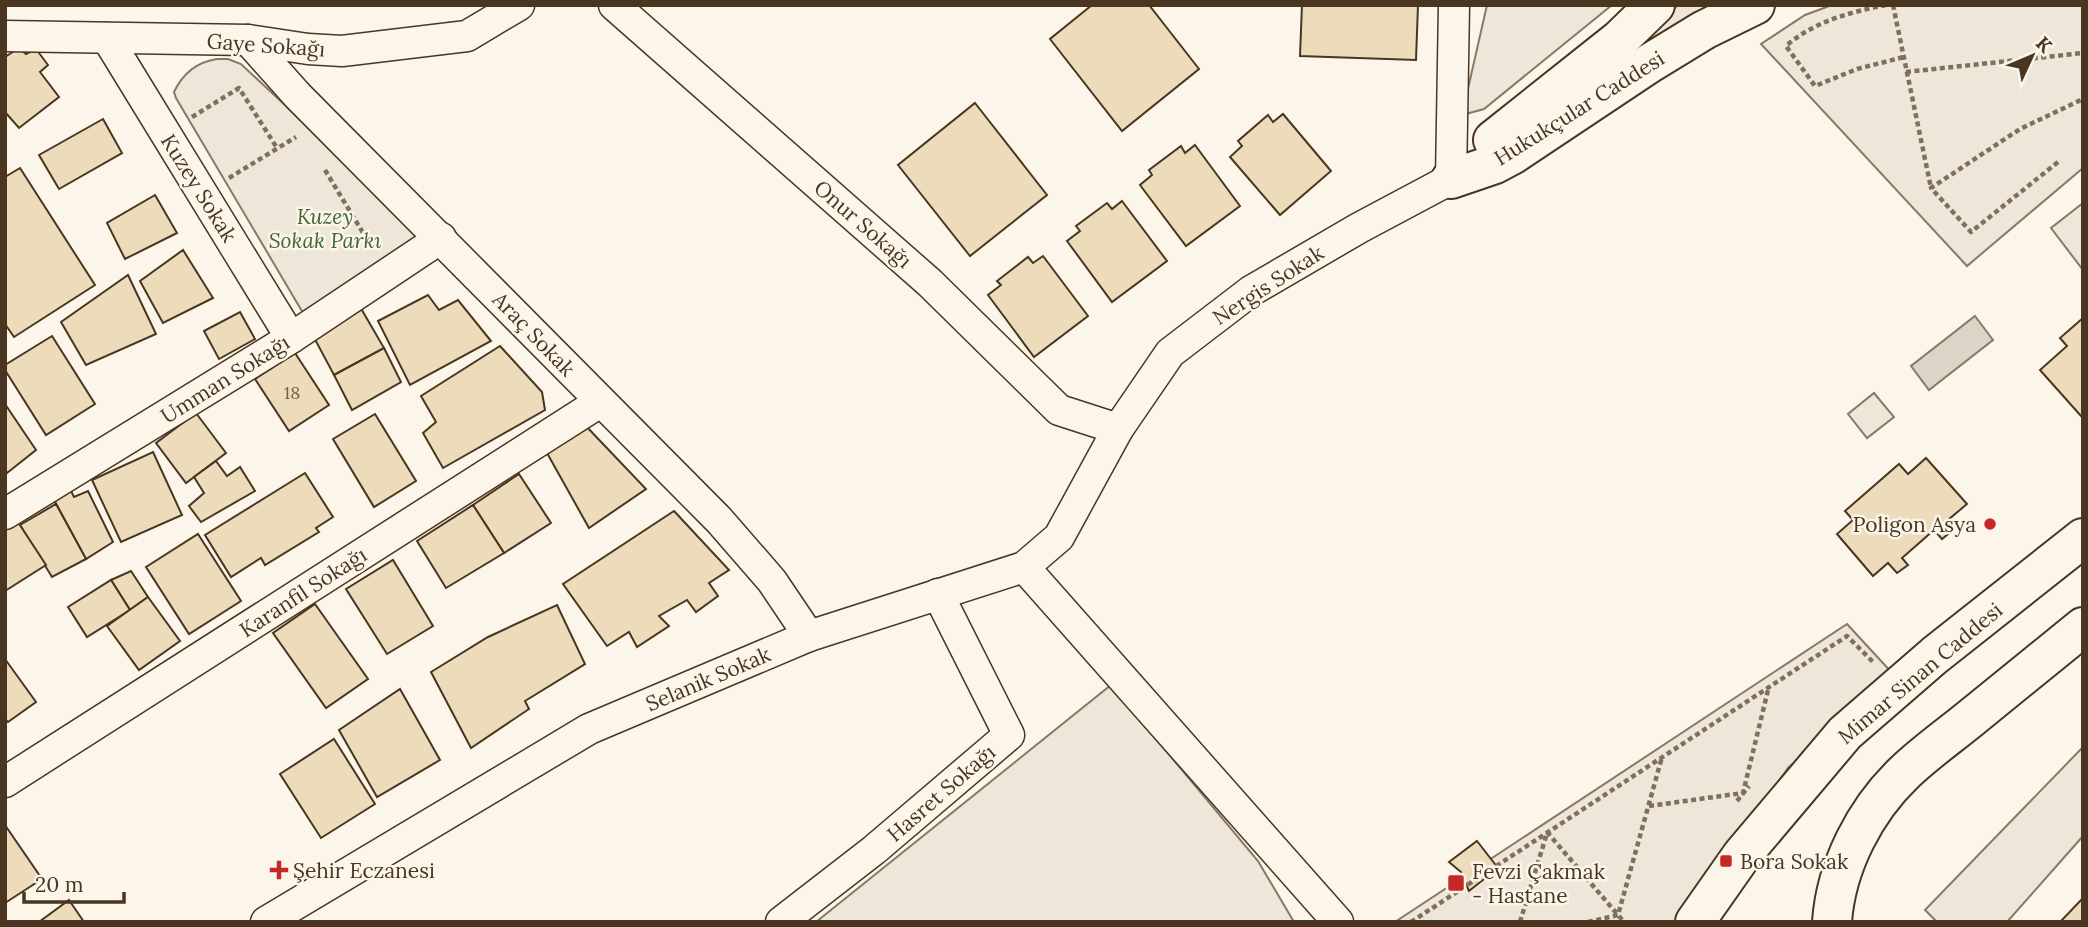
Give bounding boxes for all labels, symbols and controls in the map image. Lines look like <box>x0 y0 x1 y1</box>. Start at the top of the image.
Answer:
north arrow <box>1997 21 2067 91</box>
street label: Gaye Sokağı <box>206 27 326 63</box>
text: K <box>2031 31 2058 58</box>
street label: Hukukçular Caddesi <box>1489 45 1669 171</box>
street label: Kuzey Sokak <box>155 129 243 248</box>
street label: Onur Sokağı <box>809 174 918 274</box>
park label: Kuzey Sokak Parkı <box>269 203 381 254</box>
street label: Nergis Sokak <box>1207 239 1329 331</box>
street label: Araç Sokak <box>486 285 581 382</box>
street label: Umman Sokağı <box>156 329 294 429</box>
house number: 18 <box>284 381 300 404</box>
place label: Poligon Asya <box>1853 511 1976 538</box>
marker: Poligon Asya <box>1982 516 1998 532</box>
street label: Karanfil Sokağı <box>234 541 372 643</box>
street label: Mimar Sinan Caddesi <box>1832 596 2008 750</box>
street label: Selanik Sokak <box>642 640 775 717</box>
street label: Hasret Sokağı <box>881 738 1001 847</box>
place label: Bora Sokak <box>1740 848 1849 875</box>
marker: Bora Sokak <box>1718 853 1734 869</box>
place label: Şehir Eczanesi <box>293 857 435 884</box>
place label: Fevzi Çakmak - Hastane <box>1472 858 1606 909</box>
scale bar <box>24 860 124 904</box>
marker: Şehir Eczanesi <box>271 862 287 878</box>
text: 20 m <box>35 871 84 898</box>
marker: Fevzi Çakmak - Hastane <box>1446 873 1466 893</box>

